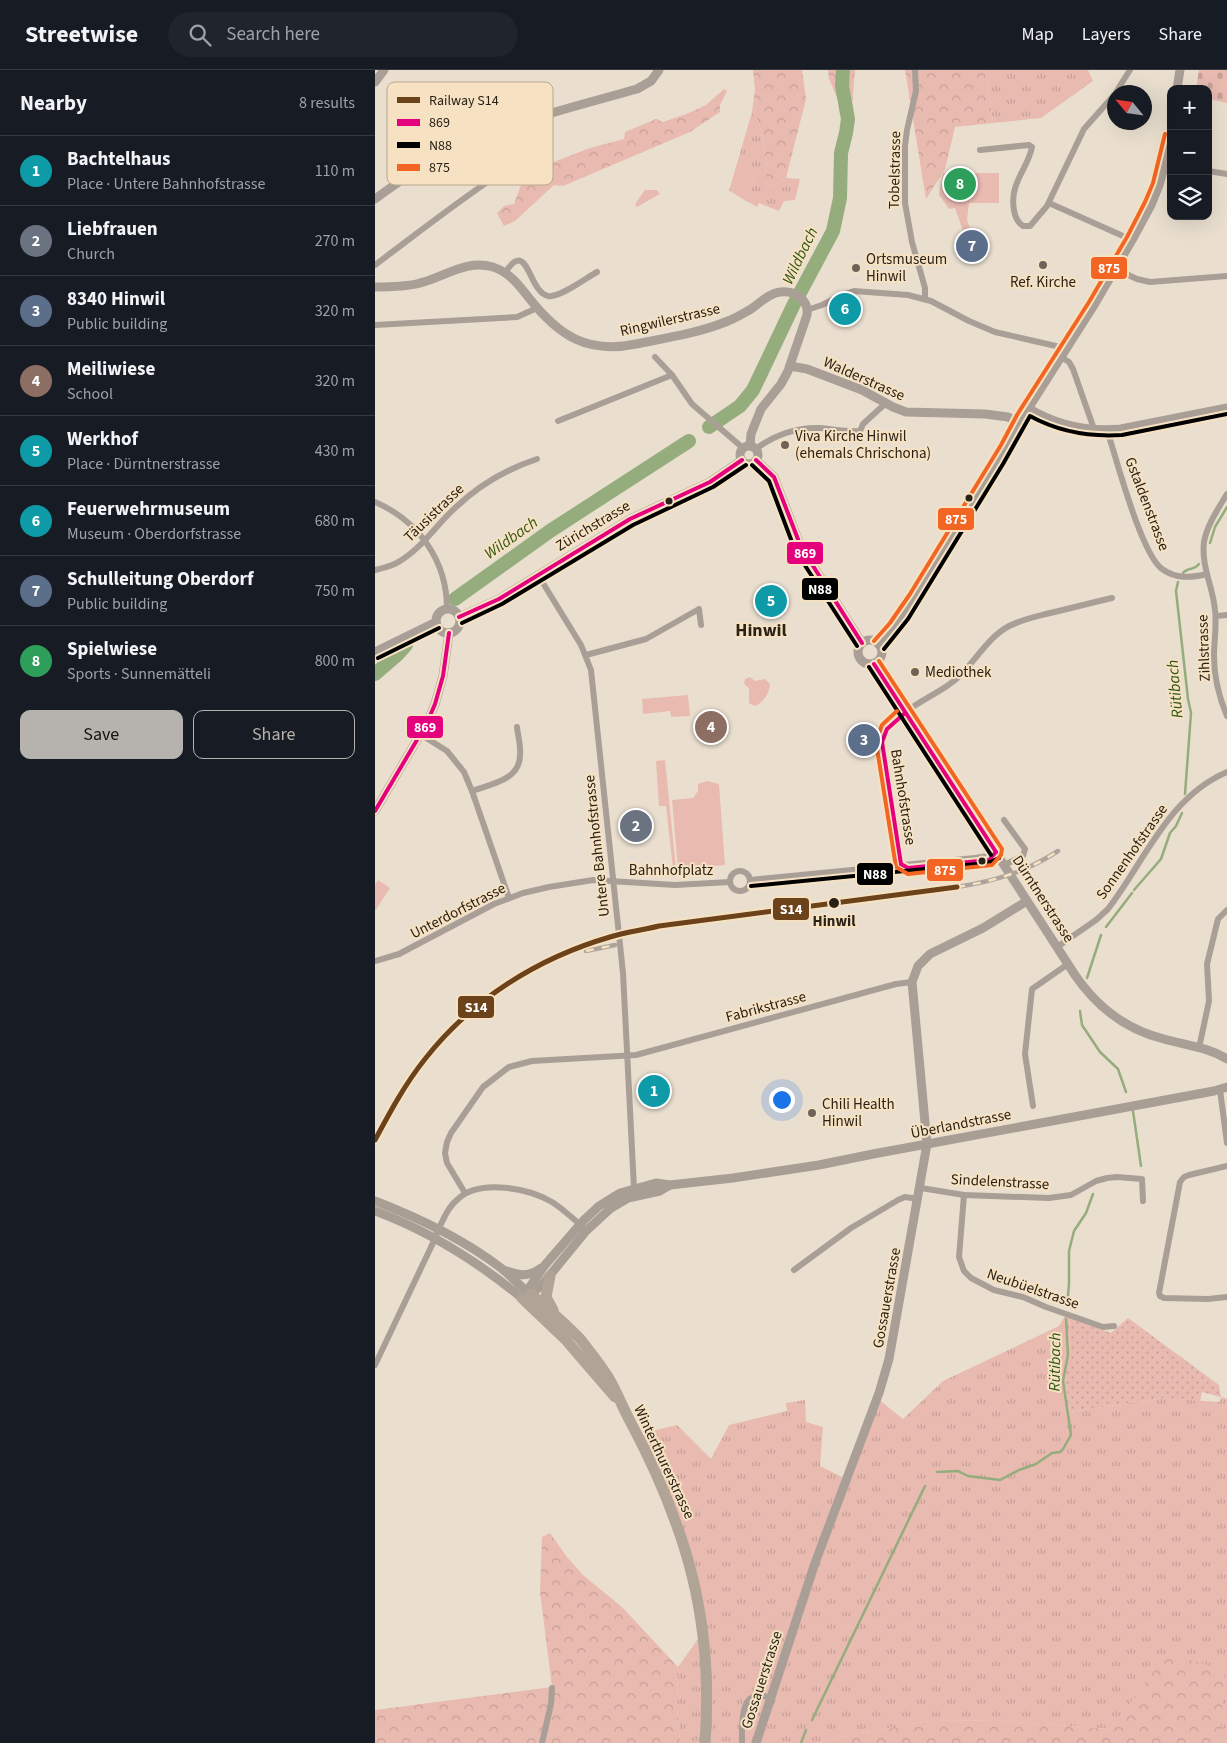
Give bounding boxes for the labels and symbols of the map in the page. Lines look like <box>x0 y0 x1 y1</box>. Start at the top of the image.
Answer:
legend <box>387 82 553 185</box>
north arrow <box>1107 85 1152 130</box>
text: Railway S14 <box>429 91 499 111</box>
text: 869 <box>429 113 450 133</box>
street label: Tobelstrasse <box>884 131 906 209</box>
text: N88 <box>429 136 452 156</box>
text: 875 <box>429 158 450 178</box>
pin: 8 <box>944 165 976 203</box>
water label: Wildbach <box>777 224 823 288</box>
pin: 7 <box>956 227 988 265</box>
place label: Ortsmuseum Hinwil <box>866 249 947 287</box>
line badge: 875 <box>1090 256 1128 280</box>
marker: Ref. Kirche <box>1037 259 1049 271</box>
text: 875 <box>1098 259 1120 279</box>
marker: Ortsmuseum Hinwil <box>850 262 862 274</box>
place label: Ref. Kirche <box>1010 272 1076 293</box>
pin: 6 <box>829 290 861 328</box>
street label: Ringwilerstrasse <box>618 298 722 342</box>
street label: Walderstrasse <box>820 352 908 406</box>
place label: Viva Kirche Hinwil (ehemals Chrischona) <box>795 426 931 464</box>
marker: Viva Kirche Hinwil (ehemals Chrischona) <box>779 439 791 451</box>
street label: Gstaldenstrasse <box>1119 454 1175 554</box>
street label: Täusistrasse <box>399 479 469 547</box>
unlabelled marker <box>964 493 974 503</box>
street label: Zürichstrasse <box>552 496 634 556</box>
unlabelled marker <box>664 496 674 506</box>
line badge: 875 <box>937 507 975 531</box>
text: 875 <box>945 510 967 530</box>
water label: Wildbach <box>480 512 542 564</box>
line badge: 869 <box>786 541 824 565</box>
text: 869 <box>794 544 816 564</box>
line badge: N88 <box>801 577 839 601</box>
text: N88 <box>808 580 832 600</box>
pin: 5 <box>755 582 787 620</box>
street label: Zihlstrasse <box>1192 614 1216 682</box>
district label: Hinwil <box>735 618 787 643</box>
water label: Rütibach <box>1161 659 1189 719</box>
place label: Mediothek <box>925 662 992 683</box>
marker: Mediothek <box>909 666 921 678</box>
pin: 4 <box>695 708 727 746</box>
line badge: 869 <box>406 715 444 739</box>
text: 869 <box>414 718 436 738</box>
pin: 3 <box>848 721 880 759</box>
street label: Bahnhofstrasse <box>885 748 921 846</box>
street label: Untere Bahnhofstrasse <box>579 774 615 918</box>
street label: Sonnenhofstrasse <box>1091 800 1173 904</box>
pin: 2 <box>620 807 652 845</box>
street label: Dürntnerstrasse <box>1007 851 1079 947</box>
unlabelled marker <box>977 856 987 866</box>
line badge: 875 <box>926 858 964 882</box>
street label: Bahnhofplatz <box>629 860 713 881</box>
text: 875 <box>934 861 956 881</box>
line badge: N88 <box>856 862 894 886</box>
text: N88 <box>863 865 887 885</box>
street label: Unterdorfstrasse <box>407 878 509 944</box>
marker: Hinwil <box>827 896 841 910</box>
line badge: S14 <box>772 897 810 921</box>
text: S14 <box>780 900 803 920</box>
place label: Hinwil <box>813 911 856 932</box>
street label: Fabrikstrasse <box>723 986 809 1028</box>
line badge: S14 <box>457 995 495 1019</box>
text: S14 <box>465 998 488 1018</box>
pin: 1 <box>638 1072 670 1110</box>
your location <box>769 1087 795 1113</box>
place label: Chili Health Hinwil <box>822 1094 895 1132</box>
street label: Überlandstrasse <box>909 1104 1013 1144</box>
marker: Chili Health Hinwil <box>806 1107 818 1119</box>
street label: Sindelenstrasse <box>950 1169 1050 1195</box>
street label: Gossauerstrasse <box>868 1246 906 1350</box>
street label: Neubüelstrasse <box>984 1263 1082 1315</box>
water label: Rütibach <box>1043 1332 1067 1392</box>
street label: Winterthurerstrasse <box>628 1401 700 1523</box>
street label: Gossauerstrasse <box>736 1628 788 1732</box>

